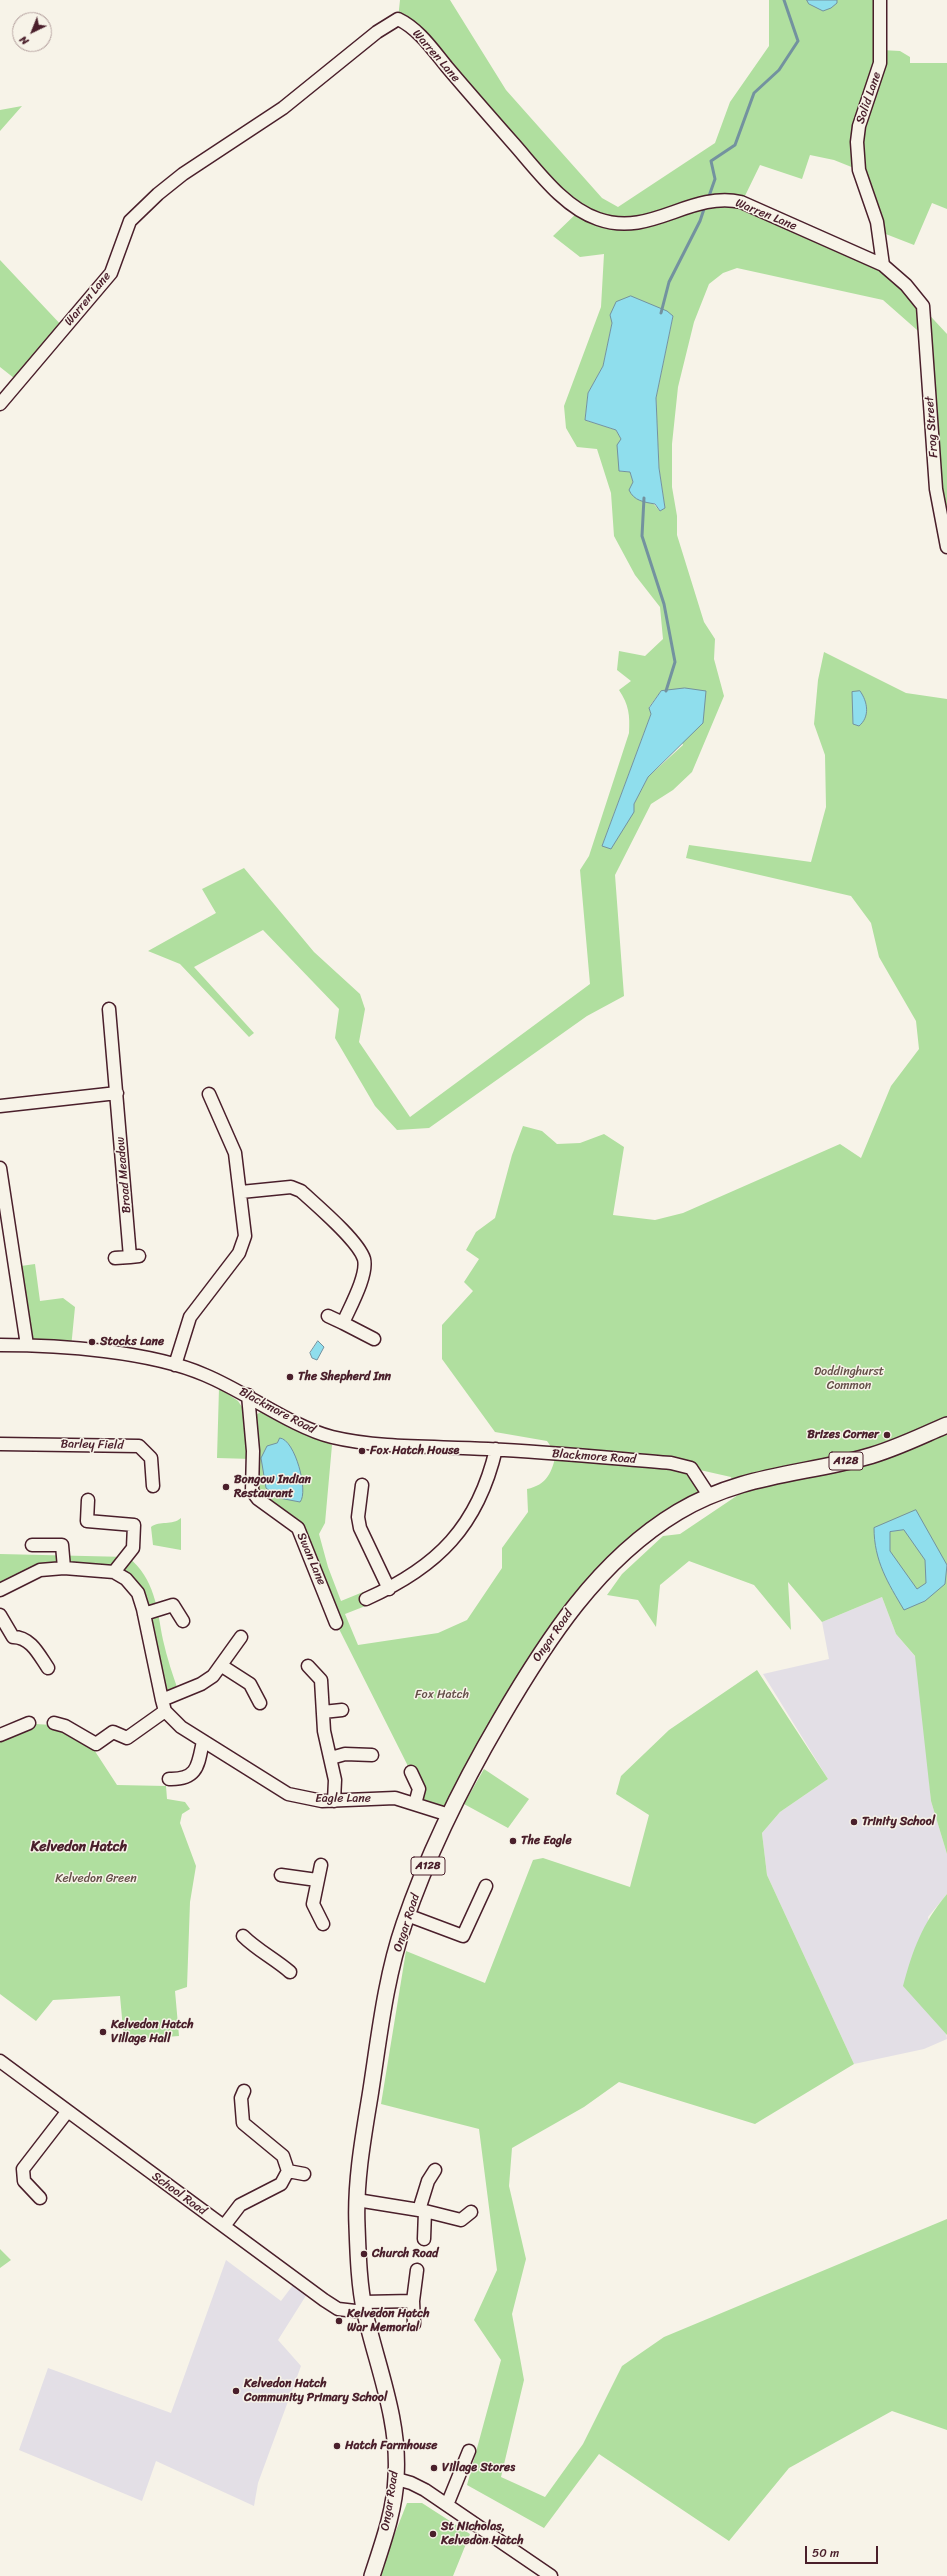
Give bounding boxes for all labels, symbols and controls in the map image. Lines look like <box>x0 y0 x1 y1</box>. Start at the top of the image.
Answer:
north arrow <box>12 12 52 52</box>
street label: Warren Lane <box>409 27 463 85</box>
text: N <box>15 31 33 50</box>
street label: Solid Lane <box>853 70 885 126</box>
street label: Warren Lane <box>733 196 799 234</box>
street label: Warren Lane <box>62 269 114 329</box>
street label: Frog Street <box>923 396 941 458</box>
street label: Broad Meadow <box>113 1136 135 1214</box>
place label: Stocks Lane <box>100 1335 164 1349</box>
marker: Stocks Lane <box>87 1337 97 1347</box>
park label: Doddinghurst Common <box>814 1365 884 1393</box>
place label: The Shepherd Inn <box>298 1370 391 1384</box>
marker: The Shepherd Inn <box>285 1372 295 1382</box>
street label: Blackmore Road <box>236 1385 318 1437</box>
place label: Brizes Corner <box>807 1428 879 1442</box>
marker: Brizes Corner <box>882 1430 892 1440</box>
street label: Barley Field <box>60 1437 124 1453</box>
place label: Fox Hatch House <box>370 1444 459 1458</box>
marker: Fox Hatch House <box>357 1446 367 1456</box>
street label: Blackmore Road <box>551 1447 637 1467</box>
road number: A128 <box>829 1452 863 1470</box>
place label: Bongow Indian Restaurant <box>234 1473 311 1501</box>
marker: Bongow Indian Restaurant <box>221 1482 231 1492</box>
street label: Swan Lane <box>294 1531 328 1587</box>
street label: Ongar Road <box>530 1607 576 1665</box>
park label: Fox Hatch <box>415 1688 469 1702</box>
street label: Eagle Lane <box>315 1792 371 1806</box>
place label: Trinity School <box>862 1815 935 1829</box>
marker: Trinity School <box>849 1817 859 1827</box>
place label: The Eagle <box>521 1834 572 1848</box>
marker: The Eagle <box>508 1836 518 1846</box>
district label: Kelvedon Hatch <box>31 1839 127 1855</box>
road number: A128 <box>411 1857 445 1875</box>
park label: Kelvedon Green <box>55 1872 137 1886</box>
street label: Ongar Road <box>391 1892 423 1954</box>
place label: Kelvedon Hatch Village Hall <box>111 2018 194 2046</box>
marker: Kelvedon Hatch Village Hall <box>98 2027 108 2037</box>
street label: School Road <box>149 2169 209 2219</box>
place label: Church Road <box>372 2247 438 2261</box>
marker: Church Road <box>359 2249 369 2259</box>
place label: Kelvedon Hatch War Memorial <box>347 2307 430 2335</box>
marker: Kelvedon Hatch War Memorial <box>334 2316 344 2326</box>
place label: Kelvedon Hatch Community Primary School <box>244 2377 387 2405</box>
marker: Kelvedon Hatch Community Primary School <box>231 2386 241 2396</box>
place label: Hatch Farmhouse <box>345 2439 437 2453</box>
marker: Hatch Farmhouse <box>332 2441 342 2451</box>
place label: Village Stores <box>442 2461 515 2475</box>
marker: Village Stores <box>429 2463 439 2473</box>
street label: Ongar Road <box>378 2470 402 2532</box>
place label: St Nicholas, Kelvedon Hatch <box>441 2520 524 2548</box>
marker: St Nicholas, Kelvedon Hatch <box>428 2529 438 2539</box>
scale bar <box>807 2538 880 2564</box>
text: 50 m <box>812 2542 839 2564</box>

